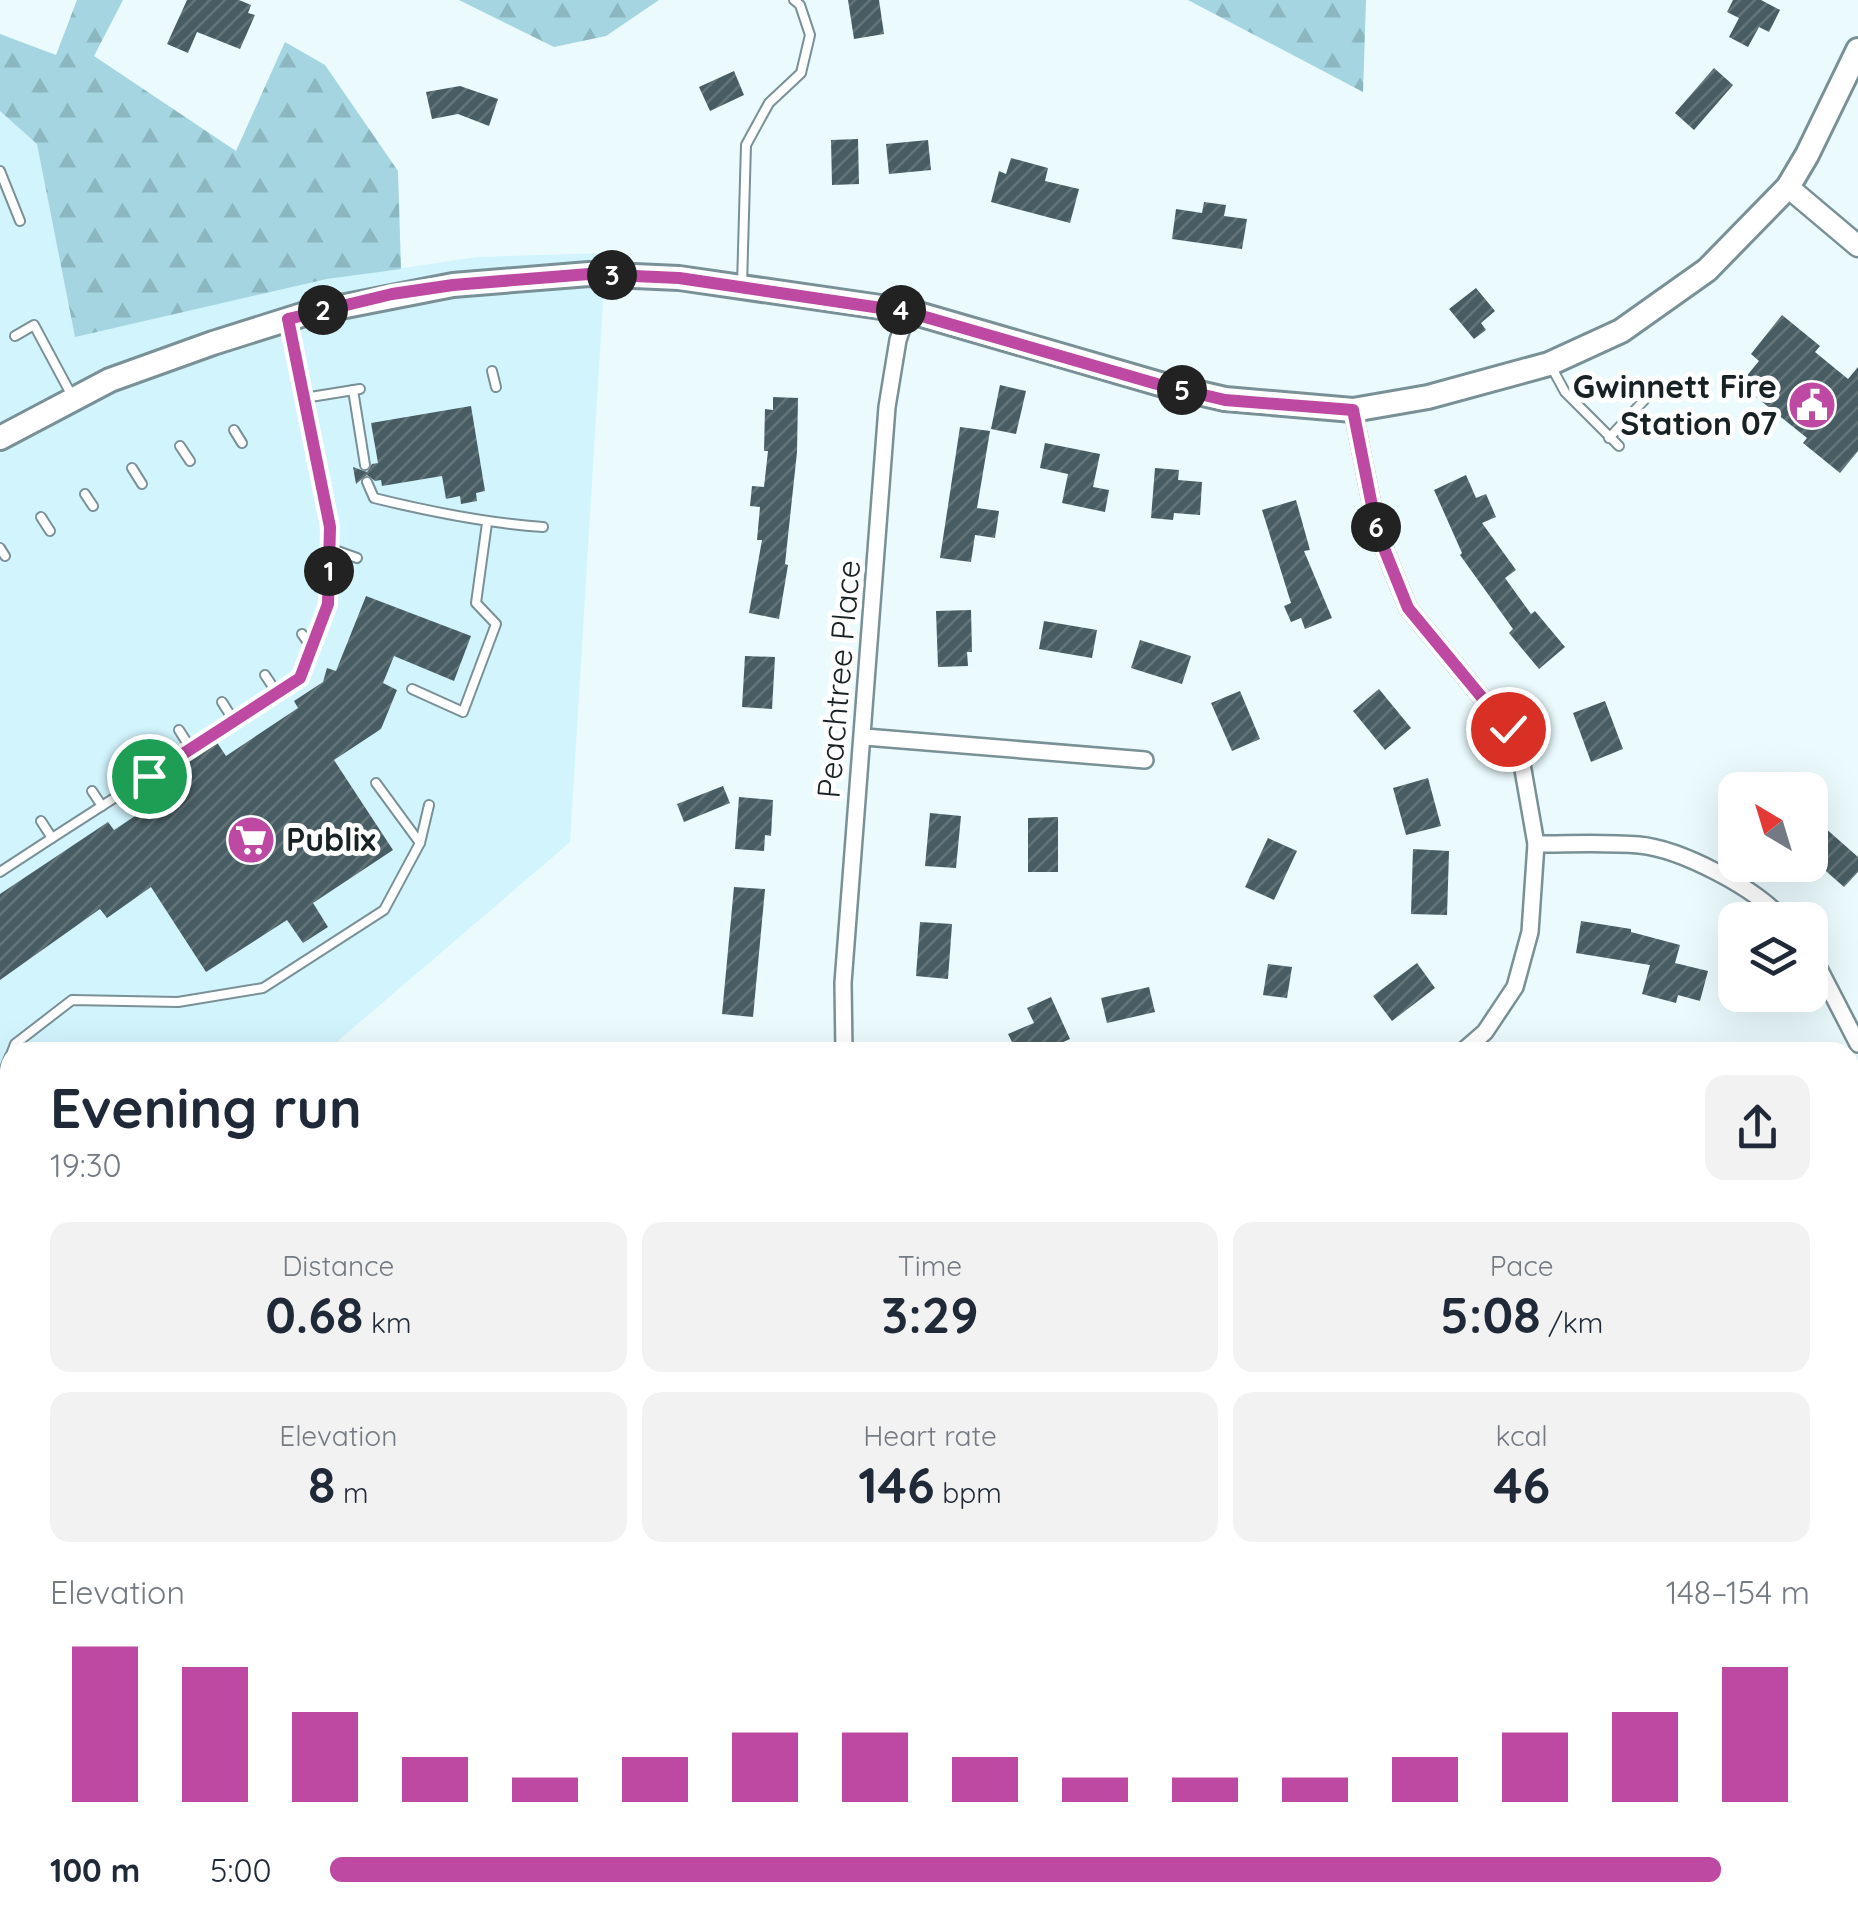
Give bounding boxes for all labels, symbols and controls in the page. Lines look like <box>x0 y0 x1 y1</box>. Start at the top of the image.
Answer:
pin: 3 <box>587 250 637 300</box>
text: 3 <box>604 257 620 292</box>
pin: 2 <box>298 285 348 335</box>
pin: 4 <box>876 285 926 335</box>
text: 2 <box>315 292 331 327</box>
text: 4 <box>893 292 909 327</box>
pin: 5 <box>1157 365 1207 415</box>
place label: Gwinnett Fire Station 07 <box>1573 366 1777 443</box>
text: 5 <box>1174 372 1190 407</box>
public building icon: Gwinnett Fire Station 07 <box>1786 379 1838 431</box>
pin: 6 <box>1351 502 1401 552</box>
text: 6 <box>1368 509 1384 544</box>
pin: 1 <box>304 546 354 596</box>
text: 1 <box>324 553 334 588</box>
street label: Peachtree Place <box>808 558 868 800</box>
pin <box>1466 687 1551 772</box>
icon: check <box>1481 702 1536 757</box>
pin <box>107 734 192 819</box>
icon: arrive <box>122 749 177 804</box>
north arrow <box>1718 772 1828 882</box>
map controls <box>1718 772 1828 1012</box>
supermarket icon: Publix <box>225 814 277 866</box>
place label: Publix <box>286 819 376 859</box>
button: layers <box>1718 902 1828 1012</box>
text: Evening run <box>50 1073 362 1142</box>
button: share <box>1705 1075 1810 1180</box>
text: 19:30 <box>50 1145 122 1185</box>
text: Distance <box>282 1248 394 1283</box>
text: Time <box>898 1248 962 1283</box>
text: Pace <box>1490 1248 1554 1283</box>
text: 0.68 <box>265 1283 363 1346</box>
text: 3:29 <box>881 1283 979 1346</box>
text: 5:08 <box>1440 1283 1541 1346</box>
text: km <box>363 1305 412 1340</box>
text: /km <box>1541 1305 1603 1340</box>
text: Elevation <box>279 1418 397 1453</box>
text: Heart rate <box>863 1418 997 1453</box>
text: kcal <box>1496 1418 1548 1453</box>
text: 8 <box>308 1453 335 1516</box>
text: 146 <box>858 1453 935 1516</box>
text: 46 <box>1493 1453 1550 1516</box>
text: m <box>335 1475 369 1510</box>
text: bpm <box>935 1475 1002 1510</box>
text: Elevation <box>50 1572 185 1612</box>
text: 148–154 m <box>1666 1572 1810 1612</box>
text: 100 m <box>50 1850 140 1890</box>
text: 5:00 <box>210 1850 272 1890</box>

